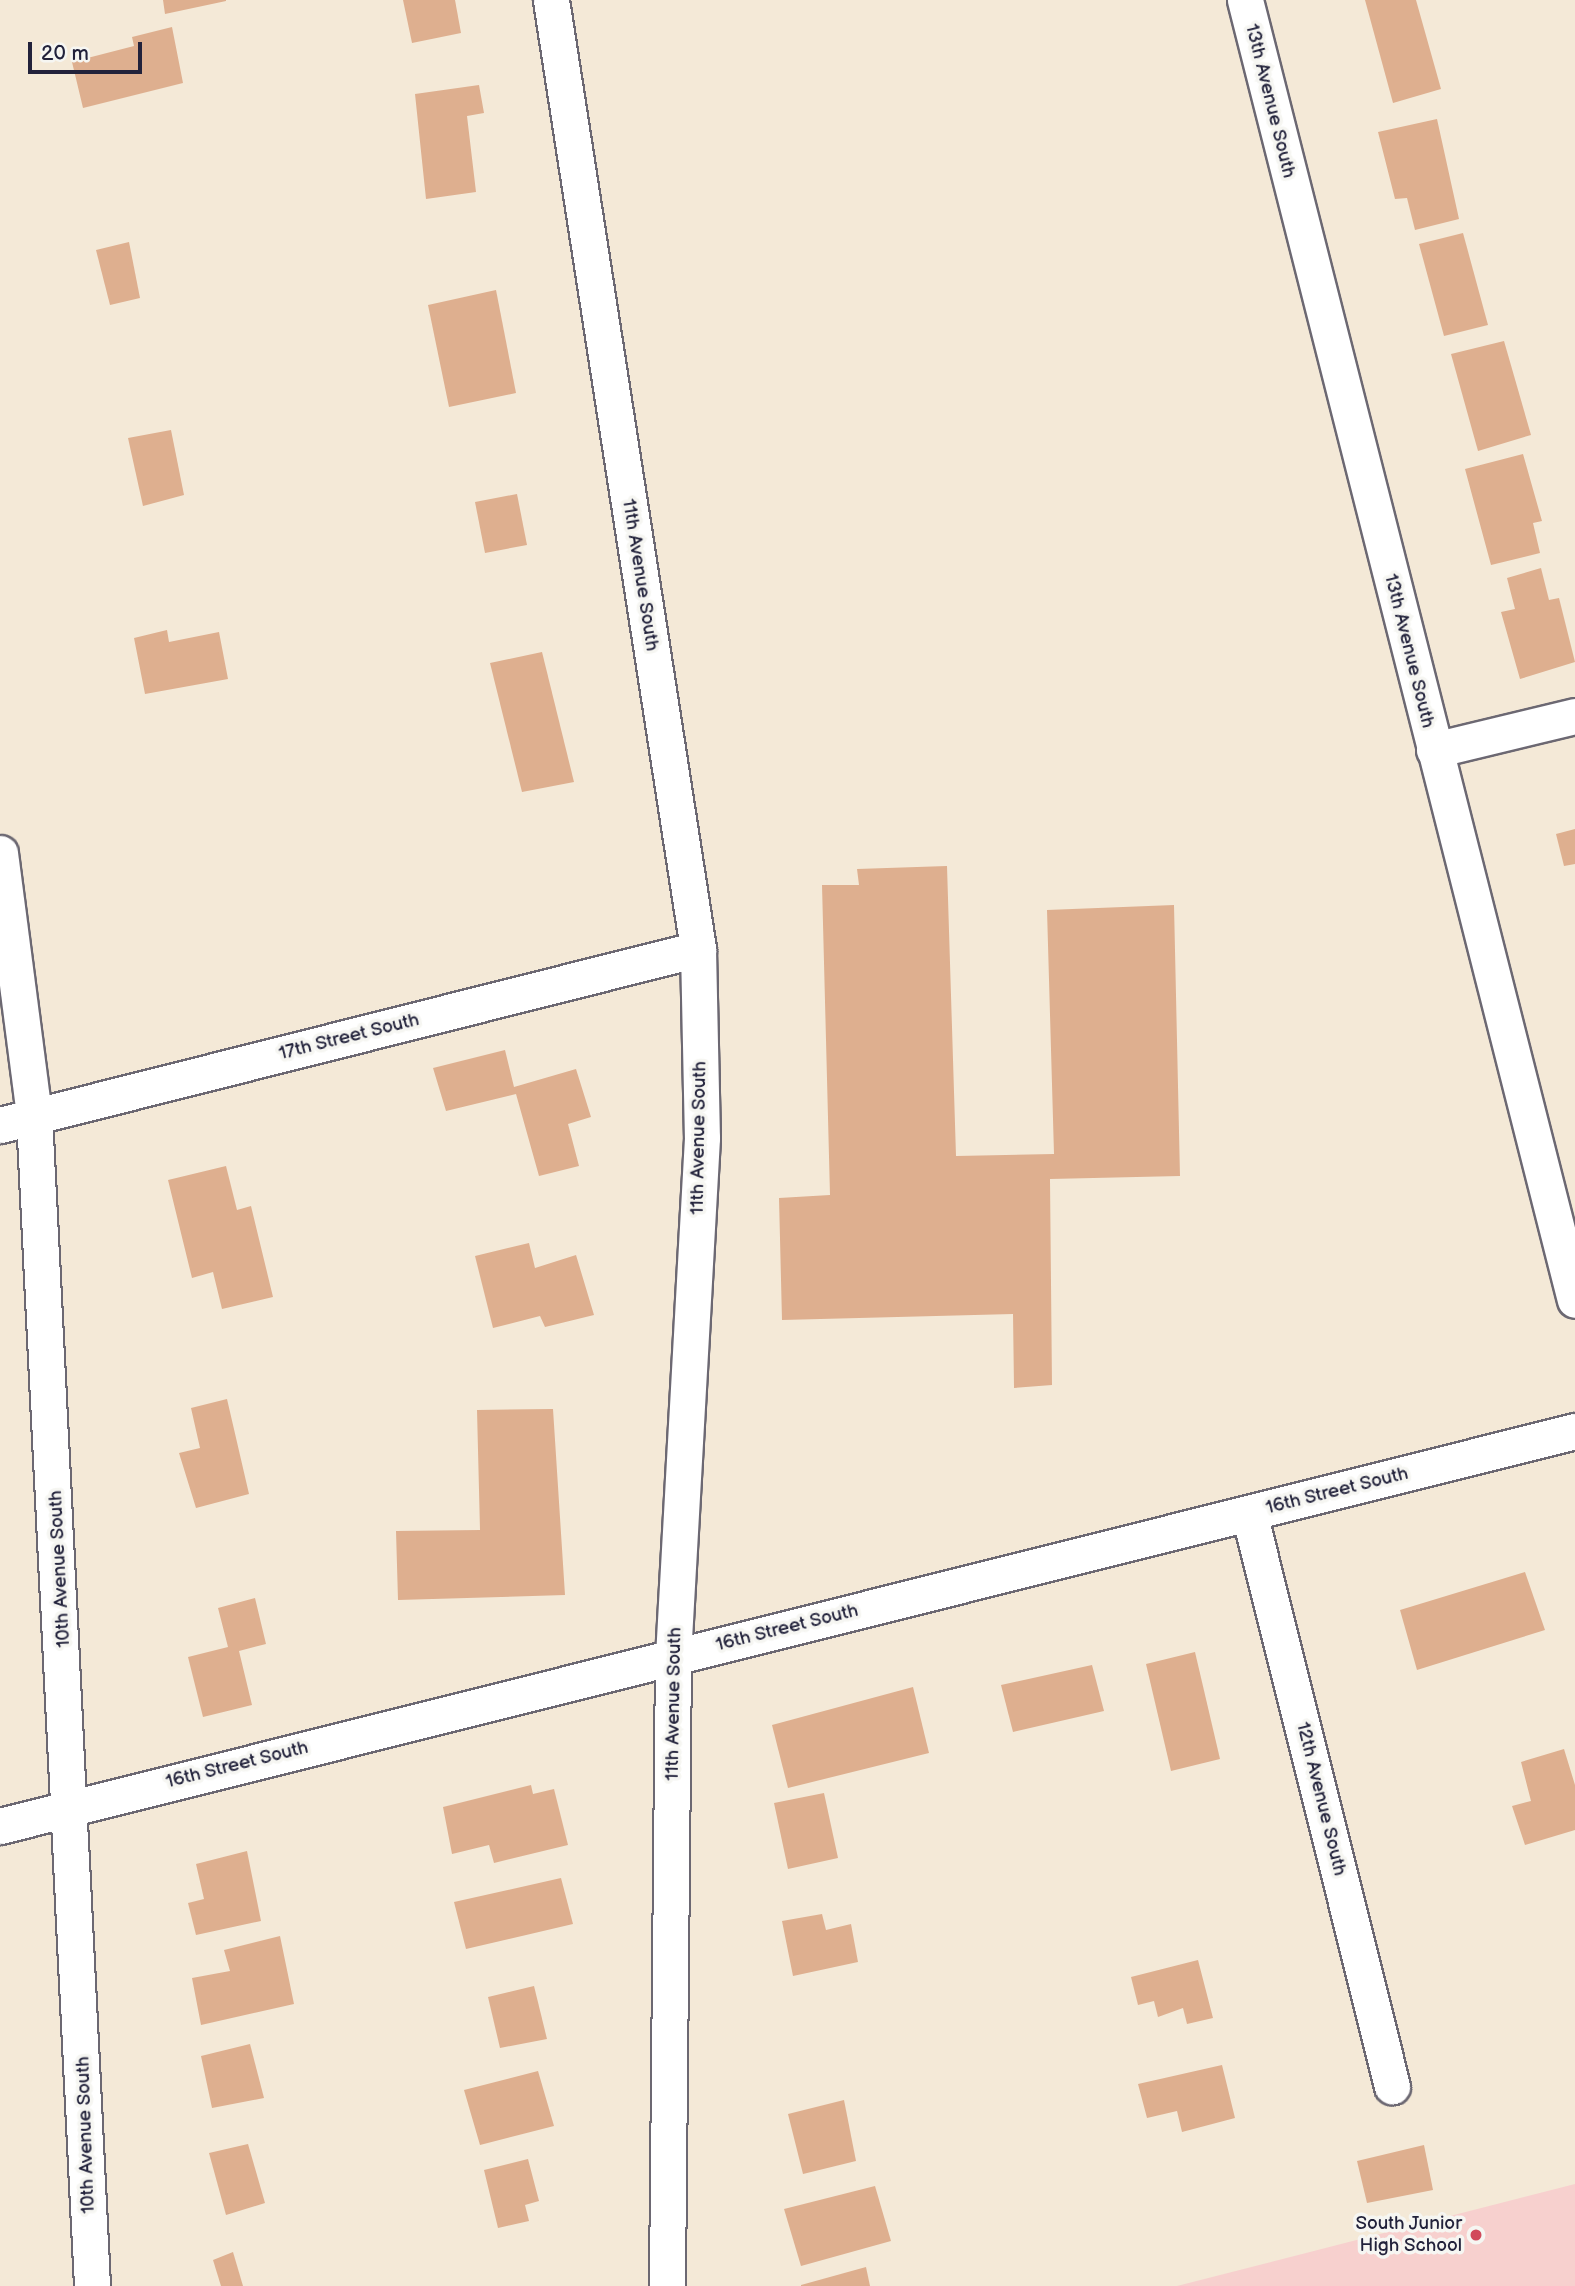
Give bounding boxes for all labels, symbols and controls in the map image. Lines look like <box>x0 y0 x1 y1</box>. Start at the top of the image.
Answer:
street label: 13th Avenue South <box>1240 21 1300 181</box>
scale bar <box>32 28 145 72</box>
text: 20 m <box>41 41 89 66</box>
street label: 11th Avenue South <box>617 497 663 653</box>
street label: 13th Avenue South <box>1379 571 1439 731</box>
street label: 17th Street South <box>276 1008 422 1066</box>
street label: 11th Avenue South <box>686 1061 712 1215</box>
street label: 16th Street South <box>1263 1462 1411 1520</box>
street label: 10th Avenue South <box>44 1490 76 1648</box>
street label: 16th Street South <box>713 1599 861 1657</box>
street label: 11th Avenue South <box>661 1627 687 1781</box>
street label: 12th Avenue South <box>1291 1720 1351 1878</box>
street label: 16th Street South <box>163 1736 311 1794</box>
street label: 10th Avenue South <box>72 2056 100 2214</box>
place label: South Junior High School <box>1355 2213 1462 2257</box>
marker: South Junior High School <box>1468 2227 1484 2243</box>

